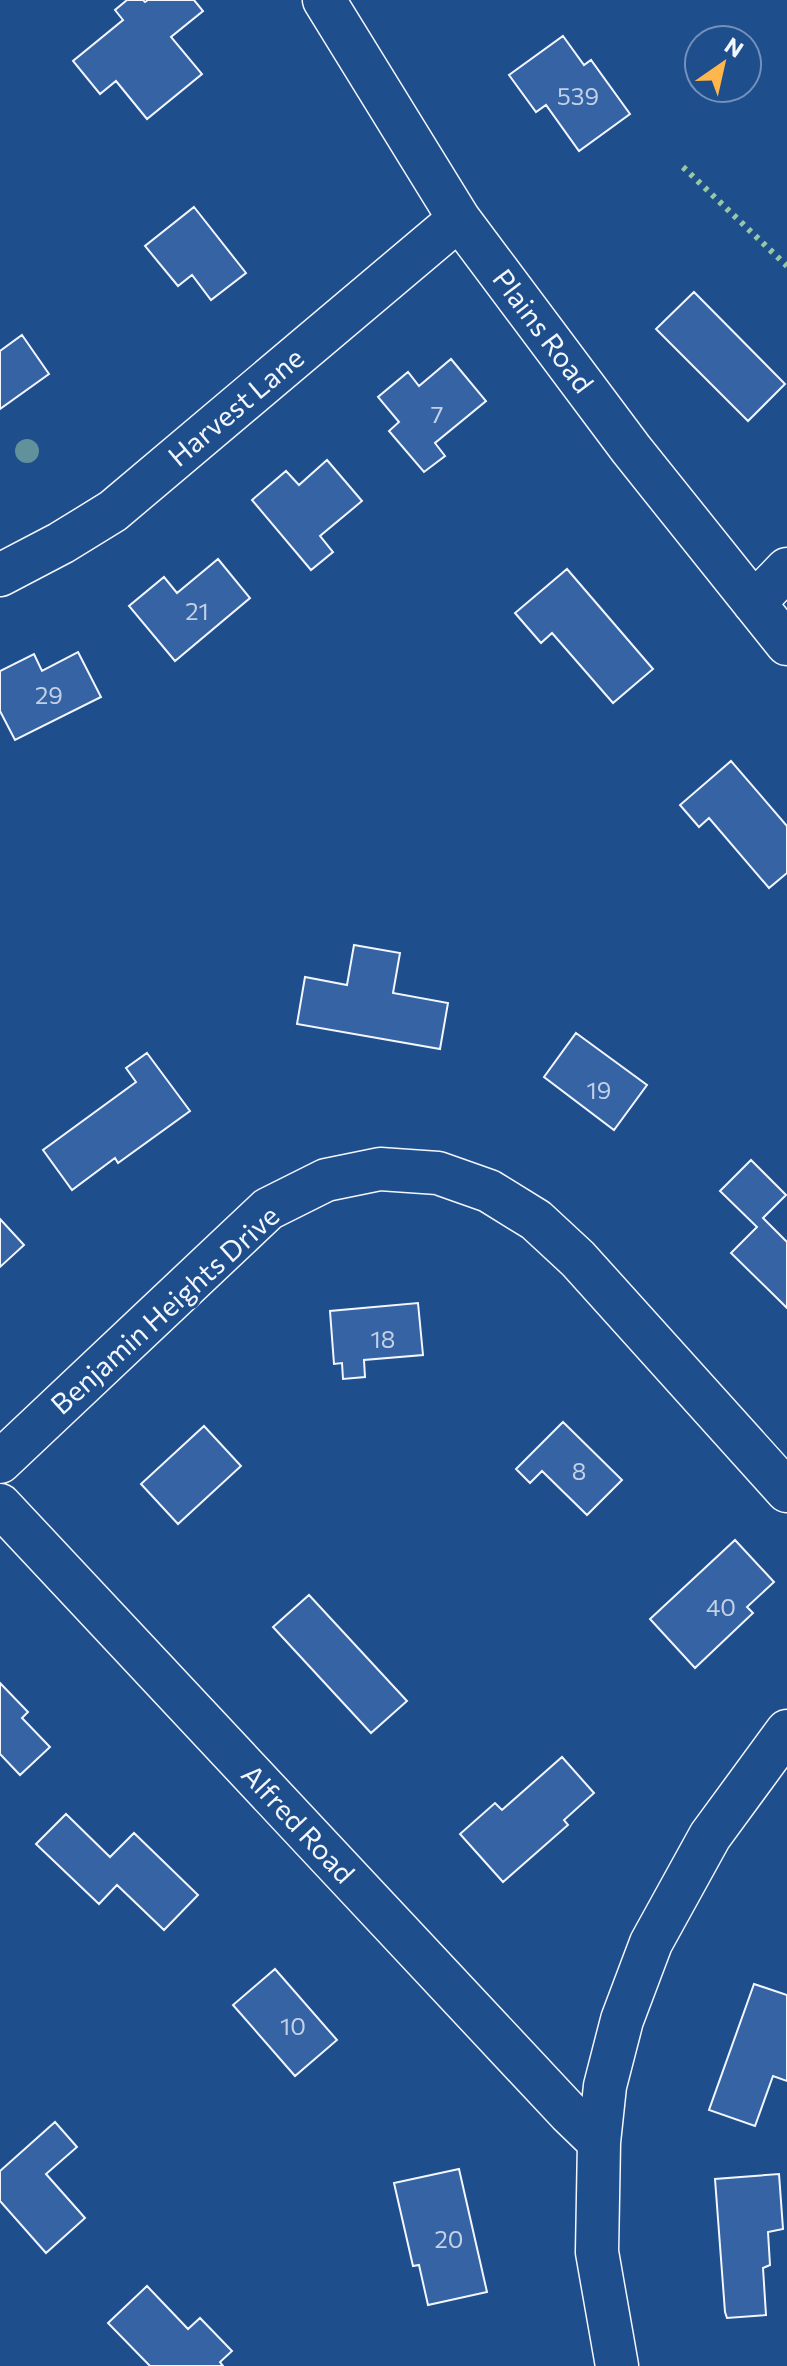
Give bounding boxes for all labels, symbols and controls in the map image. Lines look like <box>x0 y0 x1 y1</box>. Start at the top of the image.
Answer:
north arrow <box>683 24 763 104</box>
text: N <box>720 31 749 63</box>
house number: 539 <box>557 81 599 110</box>
street label: Plains Road <box>486 262 601 399</box>
street label: Harvest Lane <box>161 340 310 473</box>
house number: 7 <box>431 399 443 428</box>
house number: 21 <box>185 596 209 625</box>
house number: 29 <box>35 680 63 709</box>
house number: 19 <box>587 1075 611 1104</box>
street label: Benjamin Heights Drive <box>43 1198 285 1421</box>
house number: 18 <box>371 1324 395 1353</box>
house number: 8 <box>572 1456 586 1485</box>
house number: 40 <box>706 1592 736 1621</box>
street label: Alfred Road <box>235 1757 362 1890</box>
house number: 10 <box>280 2011 306 2040</box>
house number: 20 <box>435 2224 463 2253</box>

